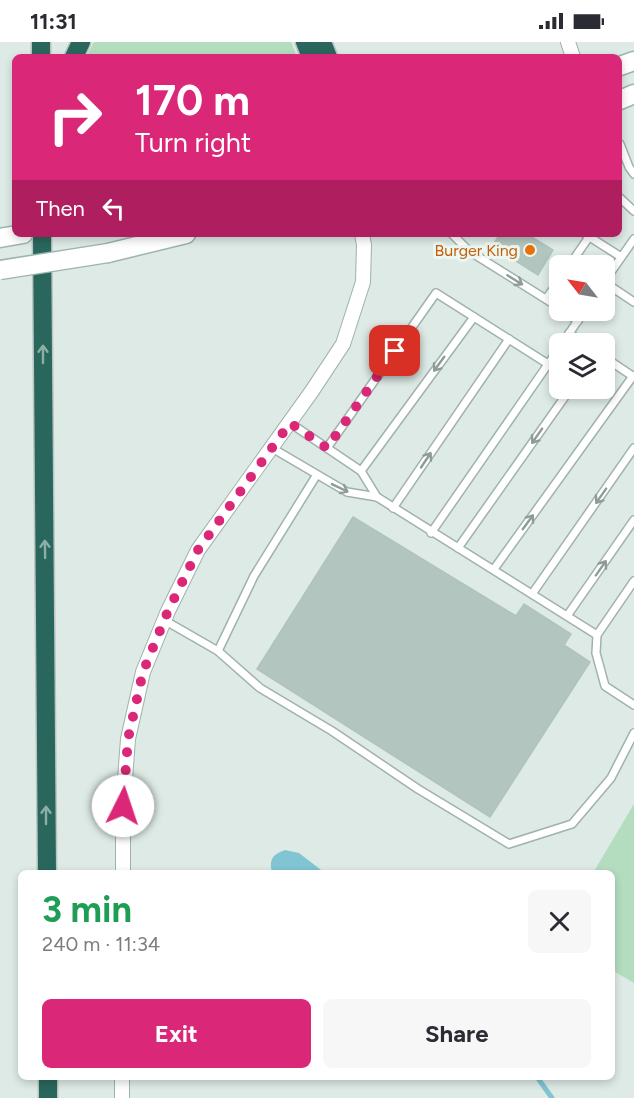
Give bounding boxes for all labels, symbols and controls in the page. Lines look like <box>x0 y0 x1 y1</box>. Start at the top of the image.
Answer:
text: 11:31 <box>30 8 77 35</box>
text: 170 m <box>135 75 250 126</box>
icon: right <box>36 78 114 156</box>
text: Turn right <box>135 126 251 159</box>
icon: left <box>97 192 130 225</box>
text: Then <box>36 195 85 222</box>
place label: Burger King <box>435 241 518 260</box>
marker: Burger King <box>523 243 537 257</box>
north arrow <box>549 255 615 321</box>
map controls <box>549 255 615 399</box>
one-way arrow <box>507 273 524 286</box>
pin <box>369 325 420 376</box>
button: layers <box>549 333 615 399</box>
icon: arrive <box>378 334 411 367</box>
one-way arrow <box>37 345 49 365</box>
one-way arrow <box>433 355 445 371</box>
one-way arrow <box>531 428 543 444</box>
one-way arrow <box>420 452 432 468</box>
one-way arrow <box>331 483 349 495</box>
one-way arrow <box>595 487 607 503</box>
one-way arrow <box>522 515 534 531</box>
one-way arrow <box>39 539 51 559</box>
one-way arrow <box>595 560 607 577</box>
position arrow <box>91 774 155 838</box>
one-way arrow <box>40 805 52 825</box>
text: 3 min <box>42 888 132 931</box>
button: close <box>528 890 591 953</box>
text: 240 m · 11:34 <box>42 932 160 956</box>
button: Exit <box>42 999 311 1068</box>
button: Share <box>323 999 591 1068</box>

